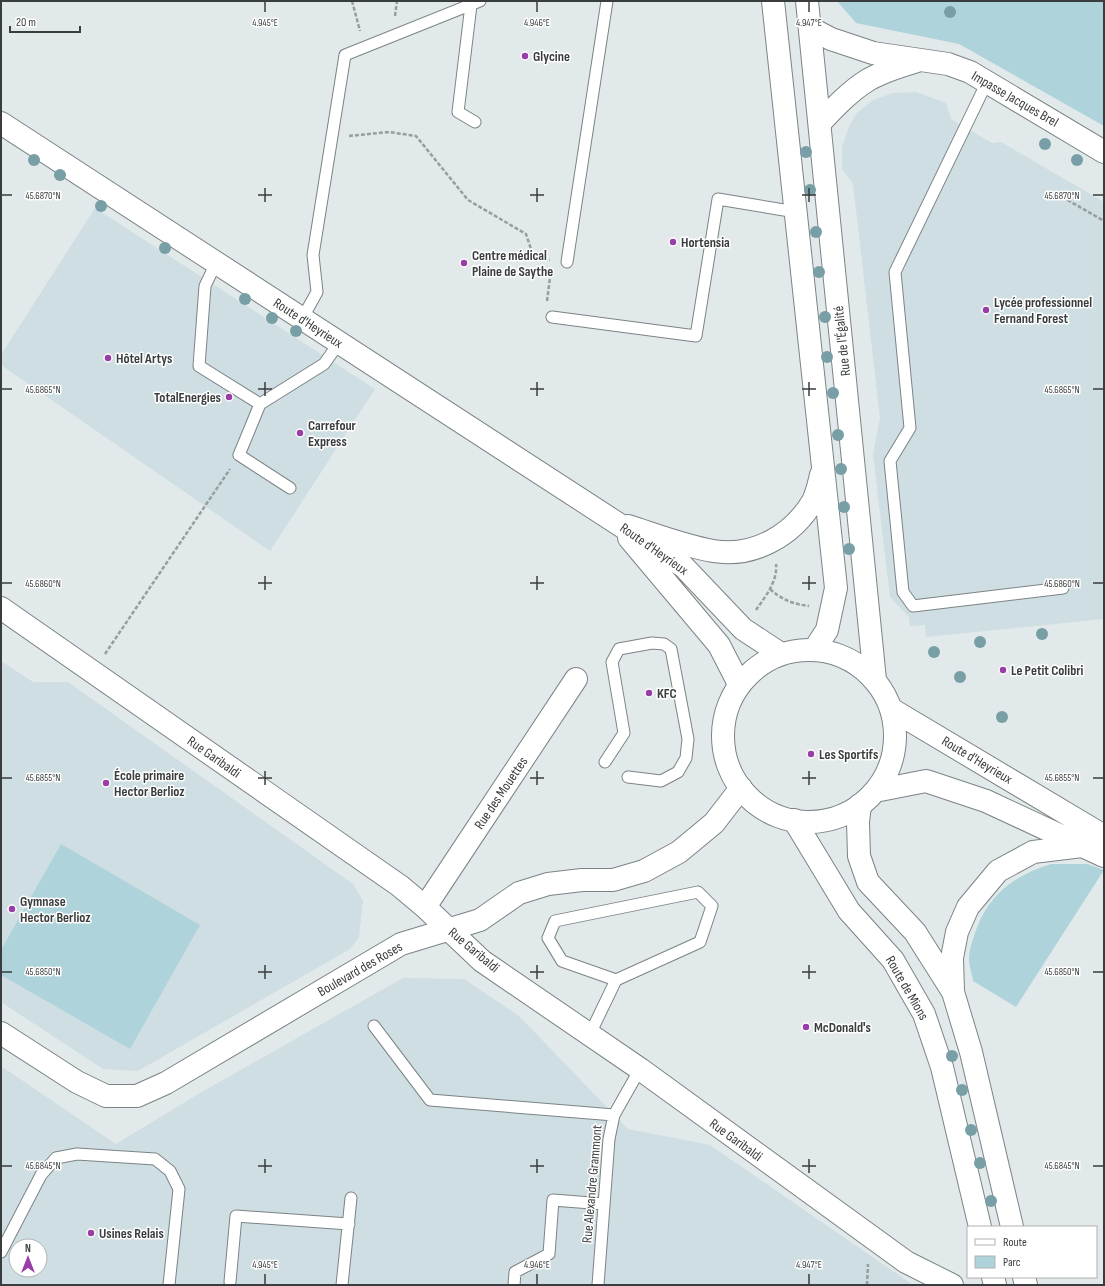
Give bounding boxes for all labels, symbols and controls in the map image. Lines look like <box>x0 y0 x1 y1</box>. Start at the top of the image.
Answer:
scale bar <box>10 8 80 34</box>
text: 20 m <box>16 15 36 30</box>
text: 4.945°E <box>252 17 278 29</box>
text: 4.946°E <box>524 17 550 29</box>
text: 4.947°E <box>796 17 822 29</box>
place label: Glycine <box>533 48 570 65</box>
marker: Glycine <box>520 51 530 61</box>
street label: Impasse Jacques Brel <box>969 67 1061 131</box>
text: 45.6870°N <box>25 190 61 202</box>
text: 45.6870°N <box>1044 190 1080 202</box>
place label: Hortensia <box>681 234 730 251</box>
marker: Hortensia <box>668 237 678 247</box>
place label: Centre médical Plaine de Saythe <box>472 247 553 280</box>
marker: Centre médical Plaine de Saythe <box>459 258 469 268</box>
street label: Route d'Heyrieux <box>270 294 347 352</box>
place label: Lycée professionnel Fernand Forest <box>994 294 1092 327</box>
street label: Rue de l'Égalité <box>830 305 854 377</box>
marker: Lycée professionnel Fernand Forest <box>981 305 991 315</box>
place label: Hôtel Artys <box>116 350 172 367</box>
marker: Hôtel Artys <box>103 353 113 363</box>
text: 45.6865°N <box>25 384 61 396</box>
text: 45.6865°N <box>1044 384 1080 396</box>
place label: TotalEnergies <box>154 389 221 406</box>
marker: TotalEnergies <box>224 392 234 402</box>
place label: Carrefour Express <box>308 417 357 450</box>
marker: Carrefour Express <box>295 428 305 438</box>
street label: Route d'Heyrieux <box>617 519 692 579</box>
text: 45.6860°N <box>25 578 61 590</box>
text: 45.6860°N <box>1044 578 1080 590</box>
place label: Le Petit Colibri <box>1011 662 1084 679</box>
marker: Le Petit Colibri <box>998 665 1008 675</box>
place label: KFC <box>657 685 677 702</box>
marker: KFC <box>644 688 654 698</box>
street label: Rue Garibaldi <box>184 732 244 782</box>
street label: Route d'Heyrieux <box>939 732 1016 788</box>
place label: Les Sportifs <box>819 746 878 763</box>
marker: Les Sportifs <box>806 749 816 759</box>
street label: Rue des Mouettes <box>471 754 531 832</box>
place label: École primaire Hector Berlioz <box>114 767 185 800</box>
text: 45.6855°N <box>26 772 60 784</box>
text: 45.6855°N <box>1045 772 1079 784</box>
marker: École primaire Hector Berlioz <box>101 778 111 788</box>
place label: Gymnase Hector Berlioz <box>20 893 91 926</box>
marker: Gymnase Hector Berlioz <box>7 904 17 914</box>
street label: Rue Garibaldi <box>445 924 503 976</box>
street label: Boulevard des Roses <box>315 938 405 1000</box>
street label: Route de Mions <box>882 953 932 1023</box>
text: 45.6850°N <box>25 966 61 978</box>
text: 45.6850°N <box>1044 966 1080 978</box>
place label: McDonald's <box>814 1019 871 1036</box>
marker: McDonald's <box>801 1022 811 1032</box>
street label: Rue Garibaldi <box>706 1115 766 1165</box>
street label: Rue Alexandre Grammont <box>578 1124 606 1244</box>
text: 45.6845°N <box>25 1160 61 1172</box>
text: 45.6845°N <box>1044 1160 1080 1172</box>
place label: Usines Relais <box>99 1225 164 1242</box>
legend <box>967 1226 1097 1278</box>
marker: Usines Relais <box>86 1228 96 1238</box>
text: Route <box>1003 1235 1027 1250</box>
north arrow <box>8 1238 48 1278</box>
text: N <box>25 1242 31 1255</box>
text: Parc <box>1003 1255 1021 1270</box>
text: 4.945°E <box>252 1259 278 1271</box>
text: 4.946°E <box>524 1259 550 1271</box>
text: 4.947°E <box>796 1259 822 1271</box>

